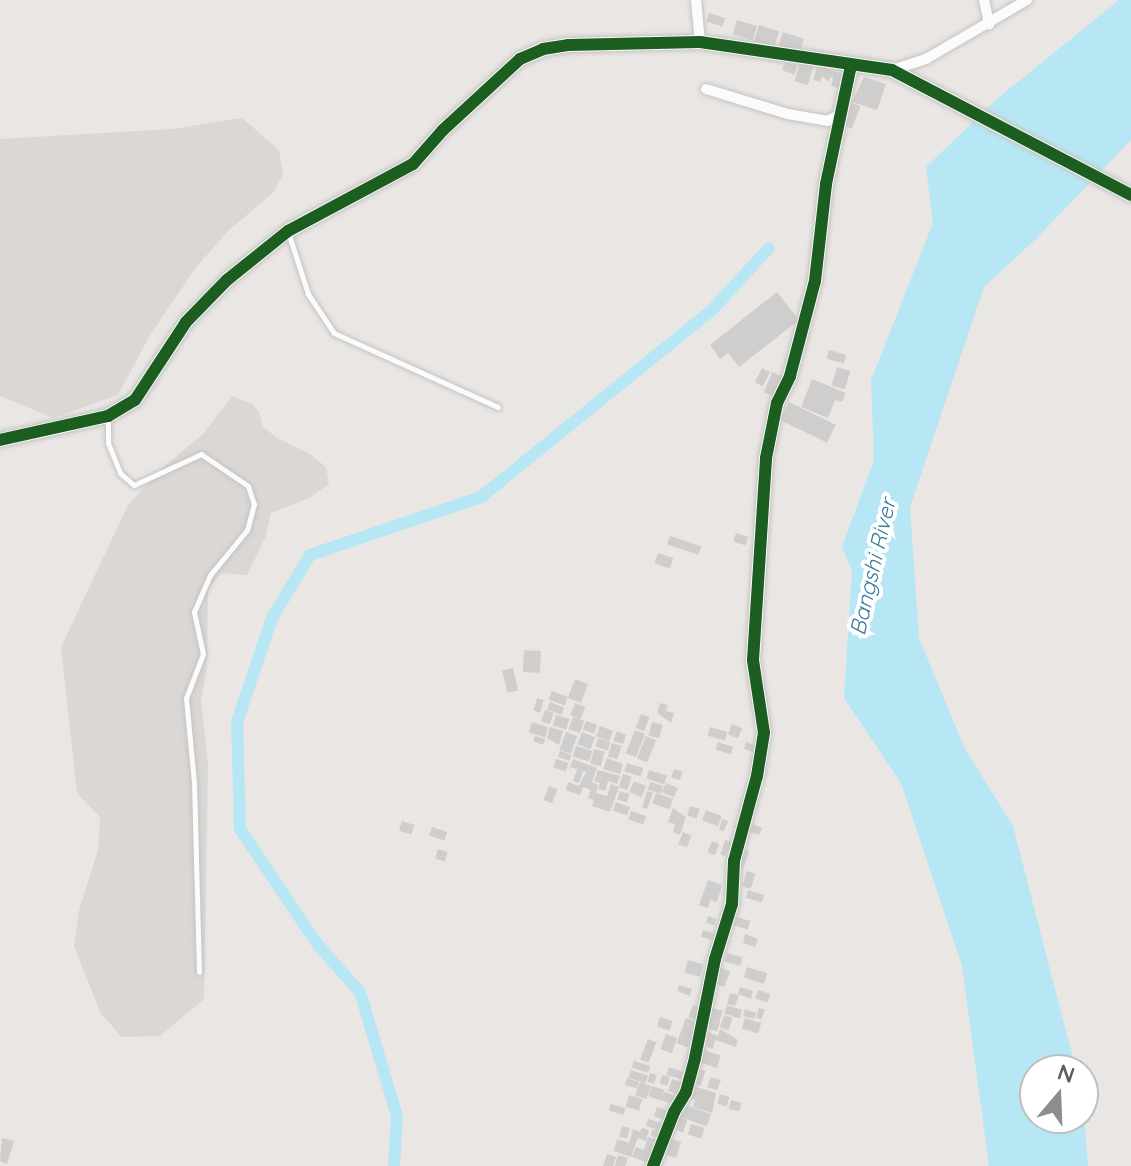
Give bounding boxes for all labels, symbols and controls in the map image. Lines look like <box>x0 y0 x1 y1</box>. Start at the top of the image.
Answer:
water label: Bangshi River <box>844 496 902 638</box>
north arrow <box>1019 1054 1099 1134</box>
text: N <box>1054 1057 1078 1089</box>

